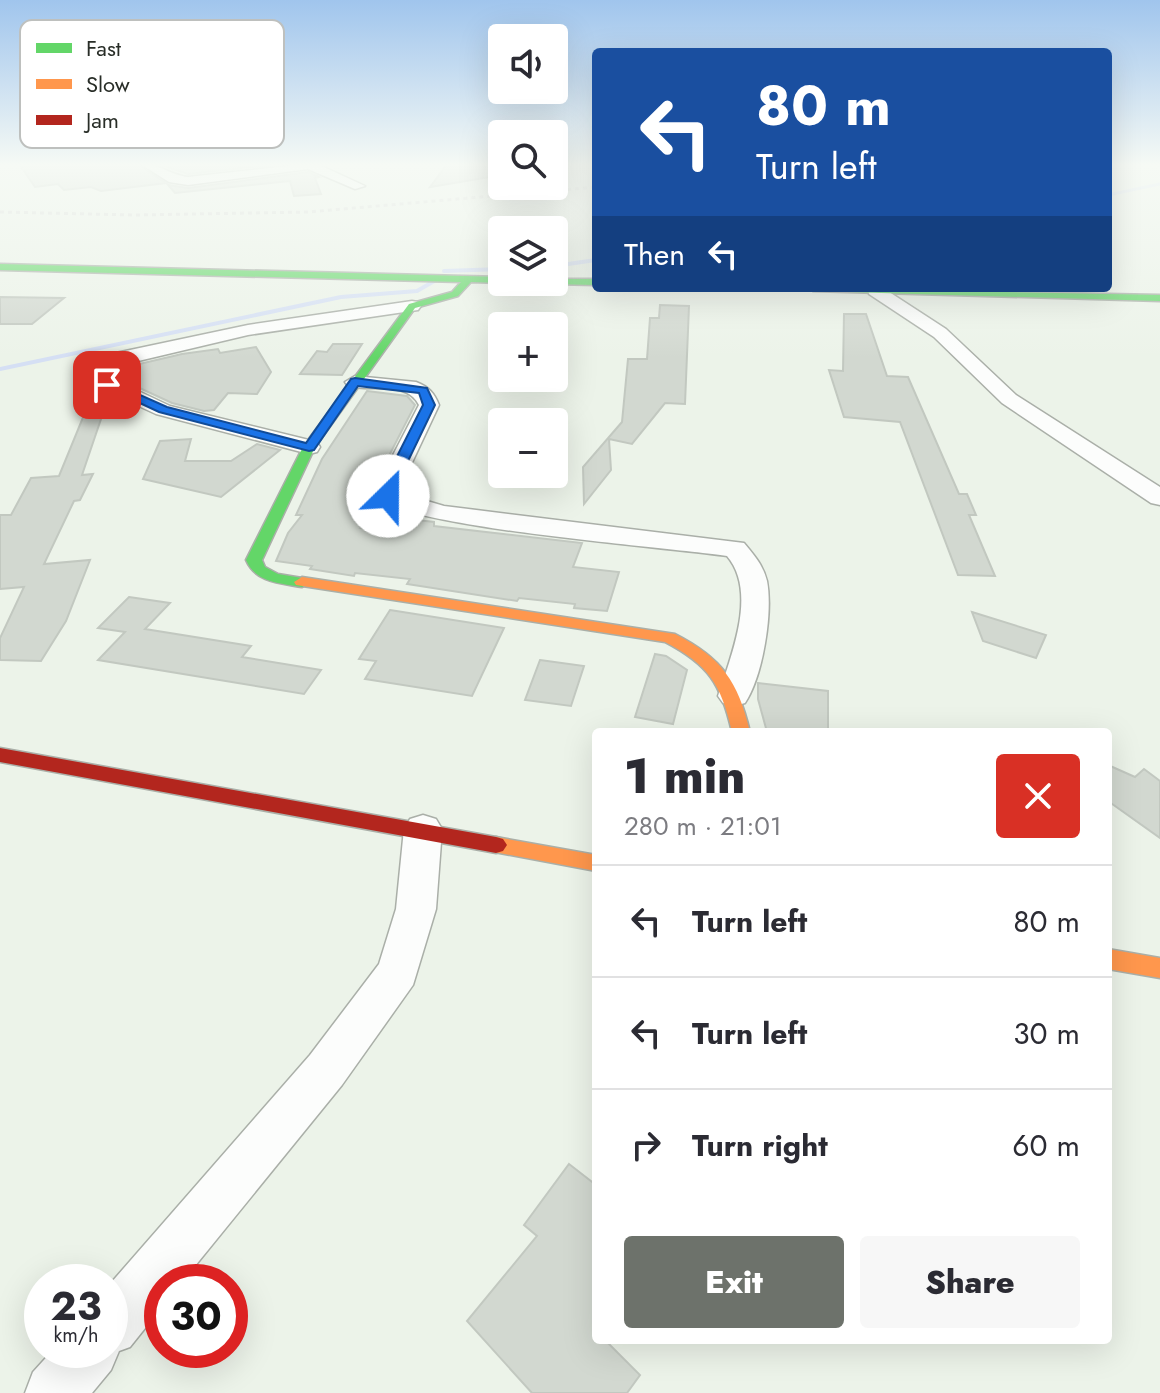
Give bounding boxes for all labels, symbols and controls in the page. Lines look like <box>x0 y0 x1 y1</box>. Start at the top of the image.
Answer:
legend <box>20 20 284 148</box>
map controls <box>488 24 568 488</box>
button: sound <box>488 24 568 104</box>
text: Fast <box>86 32 122 64</box>
text: 80 m <box>756 65 891 146</box>
text: Slow <box>86 68 130 100</box>
icon: left <box>624 80 728 184</box>
text: Jam <box>83 104 119 136</box>
button: search <box>488 120 568 200</box>
text: Turn left <box>756 140 877 192</box>
button: layers <box>488 216 568 296</box>
icon: left <box>701 232 745 276</box>
text: Then <box>624 233 685 276</box>
button: + <box>488 312 568 392</box>
pin <box>73 351 141 419</box>
icon: arrive <box>85 363 129 407</box>
button: − <box>488 408 568 488</box>
position arrow <box>346 454 430 538</box>
text: 1 min <box>624 742 745 811</box>
button: close <box>996 754 1080 838</box>
text: 280 m · 21:01 <box>624 807 782 845</box>
icon: left <box>624 899 668 943</box>
text: Turn left <box>692 900 807 943</box>
text: 80 m <box>1013 900 1080 943</box>
icon: left <box>624 1011 668 1055</box>
text: Turn left <box>692 1012 807 1055</box>
text: 30 m <box>1013 1012 1080 1055</box>
icon: right <box>624 1123 668 1167</box>
text: Turn right <box>692 1124 828 1167</box>
text: 60 m <box>1012 1124 1080 1167</box>
button: Exit <box>624 1236 844 1328</box>
button: Share <box>860 1236 1080 1328</box>
speed limit sign: 30 <box>144 1264 248 1368</box>
text: 23 <box>50 1277 102 1335</box>
text: km/h <box>53 1321 99 1350</box>

